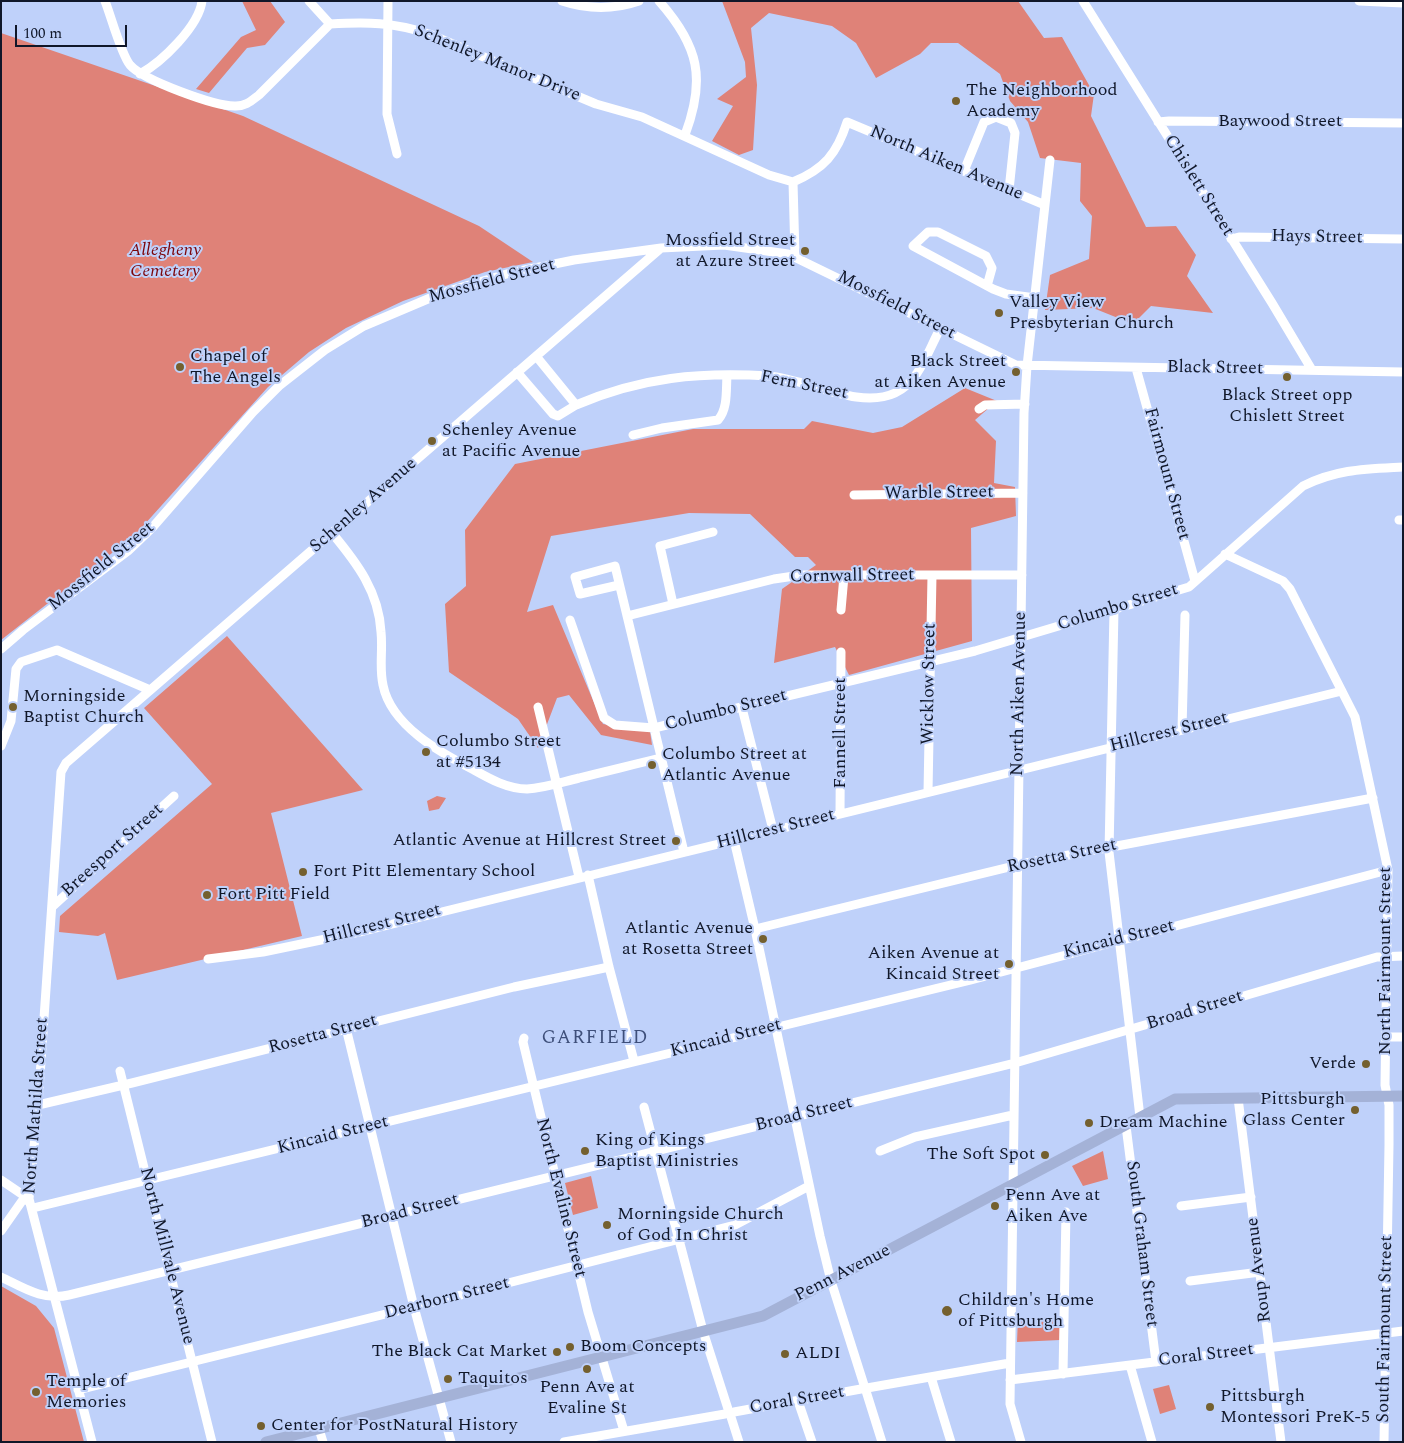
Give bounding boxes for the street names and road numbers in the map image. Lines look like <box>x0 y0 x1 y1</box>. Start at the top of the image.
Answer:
street label: Schenley Manor Drive <box>411 21 583 107</box>
street label: Baywood Street <box>1218 111 1342 133</box>
street label: North Aiken Avenue <box>866 122 1026 206</box>
street label: Chislett Street <box>1158 131 1238 241</box>
street label: Hays Street <box>1271 226 1363 250</box>
street label: Mossfield Street <box>426 255 558 309</box>
street label: Mossfield Street <box>833 267 959 345</box>
street label: Black Street <box>1167 357 1263 381</box>
street label: Fern Street <box>758 367 850 405</box>
street label: Fairmount Street <box>1138 405 1194 543</box>
street label: Schenley Avenue <box>306 454 422 558</box>
street label: Warble Street <box>884 482 994 506</box>
street label: Mossfield Street <box>45 518 159 616</box>
street label: Cornwall Street <box>789 565 915 589</box>
street label: Columbo Street <box>1055 579 1181 637</box>
street label: North Aiken Avenue <box>1008 612 1032 776</box>
street label: Wicklow Street <box>918 623 942 745</box>
street label: Fannell Street <box>830 677 852 789</box>
street label: Columbo Street <box>663 685 789 737</box>
street label: Hillcrest Street <box>1108 708 1230 758</box>
street label: Breesport Street <box>58 800 168 902</box>
street label: Hillcrest Street <box>715 805 837 855</box>
street label: Rosetta Street <box>1005 835 1119 879</box>
street label: North Fairmount Street <box>1375 867 1397 1055</box>
street label: Hillcrest Street <box>321 900 443 950</box>
street label: Kincaid Street <box>1061 916 1177 964</box>
street label: Broad Street <box>1144 986 1246 1036</box>
street label: Rosetta Street <box>266 1010 380 1060</box>
street label: Kincaid Street <box>668 1015 784 1063</box>
street label: North Mathilda Street <box>20 1017 54 1195</box>
street label: Broad Street <box>753 1092 855 1138</box>
street label: Kincaid Street <box>275 1112 391 1160</box>
street label: North Evaline Street <box>530 1116 590 1280</box>
street label: South Graham Street <box>1120 1160 1162 1328</box>
street label: North Millvale Avenue <box>134 1165 198 1347</box>
street label: Broad Street <box>359 1189 461 1235</box>
street label: Roup Avenue <box>1243 1216 1277 1324</box>
street label: South Fairmount Street <box>1374 1235 1398 1423</box>
street label: Penn Avenue <box>791 1241 895 1307</box>
street label: Dearborn Street <box>382 1273 512 1325</box>
street label: Coral Street <box>1157 1339 1255 1373</box>
street label: Coral Street <box>748 1382 846 1420</box>

